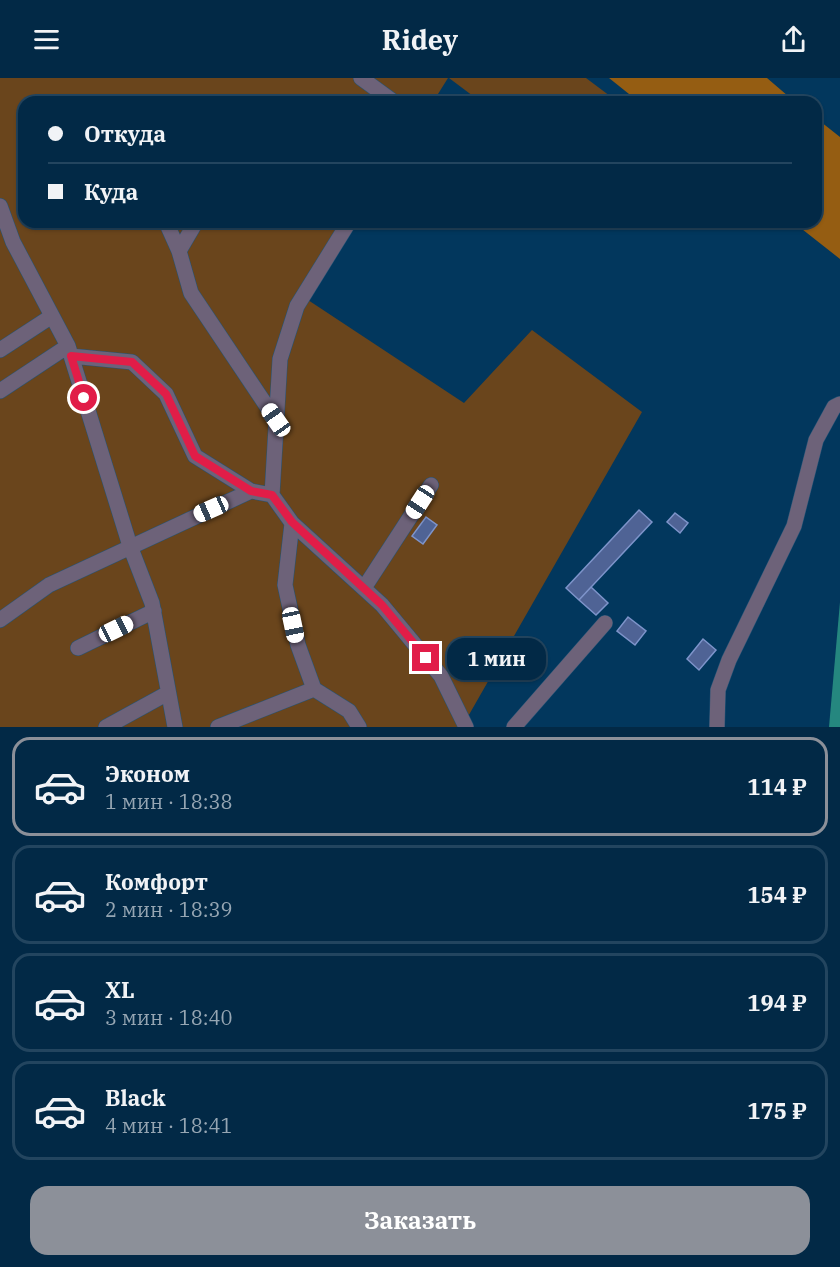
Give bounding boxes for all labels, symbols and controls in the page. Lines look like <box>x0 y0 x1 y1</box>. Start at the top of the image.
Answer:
text: Ridey <box>382 22 458 57</box>
icon: menu <box>30 23 63 56</box>
icon: share <box>777 23 810 56</box>
text: Откуда <box>84 119 166 148</box>
text: Куда <box>84 177 138 206</box>
route start <box>70 384 97 411</box>
car <box>258 400 294 440</box>
car <box>403 482 437 522</box>
car <box>191 493 231 525</box>
car <box>280 606 306 644</box>
car <box>96 613 136 645</box>
callout: 1 мин <box>447 637 546 679</box>
route end <box>412 644 439 671</box>
text: 1 мин <box>467 645 526 672</box>
text: Эконом <box>105 759 190 788</box>
icon: car <box>33 760 87 814</box>
text: 114 ₽ <box>747 772 807 801</box>
text: 1 мин · 18:38 <box>105 788 233 815</box>
text: Комфорт <box>105 867 208 896</box>
icon: car <box>33 868 87 922</box>
text: 154 ₽ <box>747 880 807 909</box>
text: 2 мин · 18:39 <box>105 896 233 923</box>
text: XL <box>105 975 135 1004</box>
icon: car <box>33 976 87 1030</box>
text: 194 ₽ <box>747 988 807 1017</box>
text: 3 мин · 18:40 <box>105 1004 233 1031</box>
text: Black <box>105 1083 166 1112</box>
icon: car <box>33 1084 87 1138</box>
text: 175 ₽ <box>747 1096 807 1125</box>
text: 4 мин · 18:41 <box>105 1112 233 1139</box>
button: Заказать <box>30 1186 810 1255</box>

